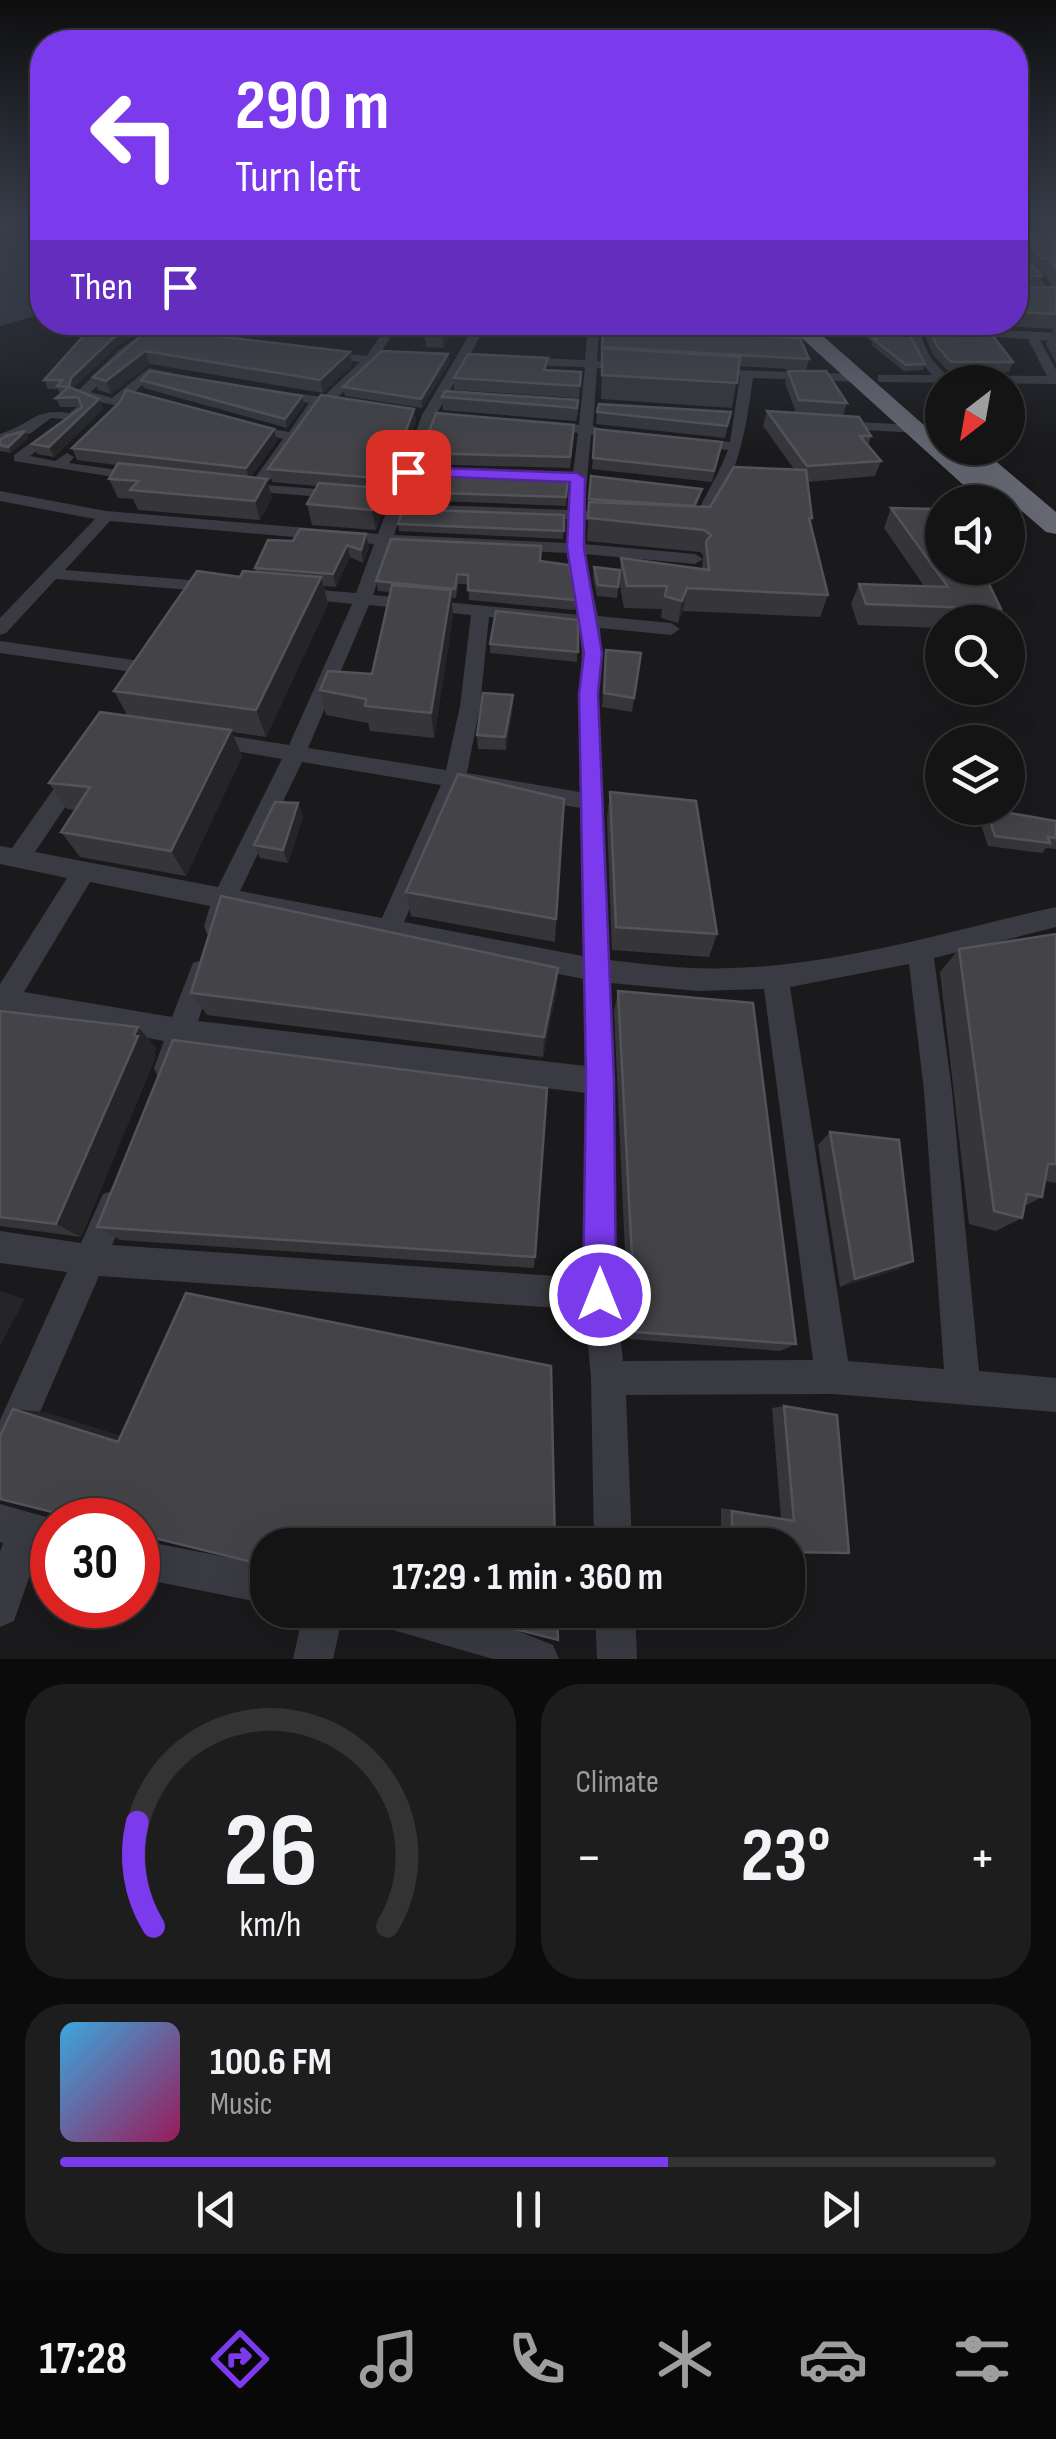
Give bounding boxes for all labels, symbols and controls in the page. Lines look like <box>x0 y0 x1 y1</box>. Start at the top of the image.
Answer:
text: 290 m <box>235 65 390 149</box>
icon: left <box>70 70 200 200</box>
text: Turn left <box>235 150 361 205</box>
icon: arrive <box>153 260 208 315</box>
text: Then <box>70 265 133 310</box>
north arrow <box>925 365 1025 465</box>
map controls <box>925 365 1025 825</box>
pin <box>366 430 451 515</box>
icon: arrive <box>381 445 436 500</box>
button: sound <box>925 485 1025 585</box>
button: search <box>925 605 1025 705</box>
button: layers <box>925 725 1025 825</box>
position arrow <box>548 1243 652 1347</box>
speed limit sign: 30 <box>30 1498 160 1628</box>
text: 17:29 · 1 min · 360 m <box>392 1555 663 1600</box>
text: Climate <box>576 1763 659 1802</box>
text: 26 <box>223 1790 318 1915</box>
text: 23° <box>741 1812 831 1903</box>
text: − <box>576 1825 602 1892</box>
text: + <box>969 1825 996 1892</box>
text: km/h <box>239 1904 301 1947</box>
text: 100.6 FM <box>210 2040 332 2085</box>
text: Music <box>210 2085 273 2124</box>
icon: previous <box>189 2182 244 2237</box>
icon: pause <box>501 2182 556 2237</box>
icon: next <box>813 2182 868 2237</box>
icon: directions <box>205 2324 275 2394</box>
icon: music <box>354 2324 424 2394</box>
icon: phone <box>502 2324 572 2394</box>
icon: climate <box>650 2324 720 2394</box>
icon: car <box>798 2324 868 2394</box>
icon: filters <box>947 2324 1017 2394</box>
text: 17:28 <box>39 2332 127 2387</box>

